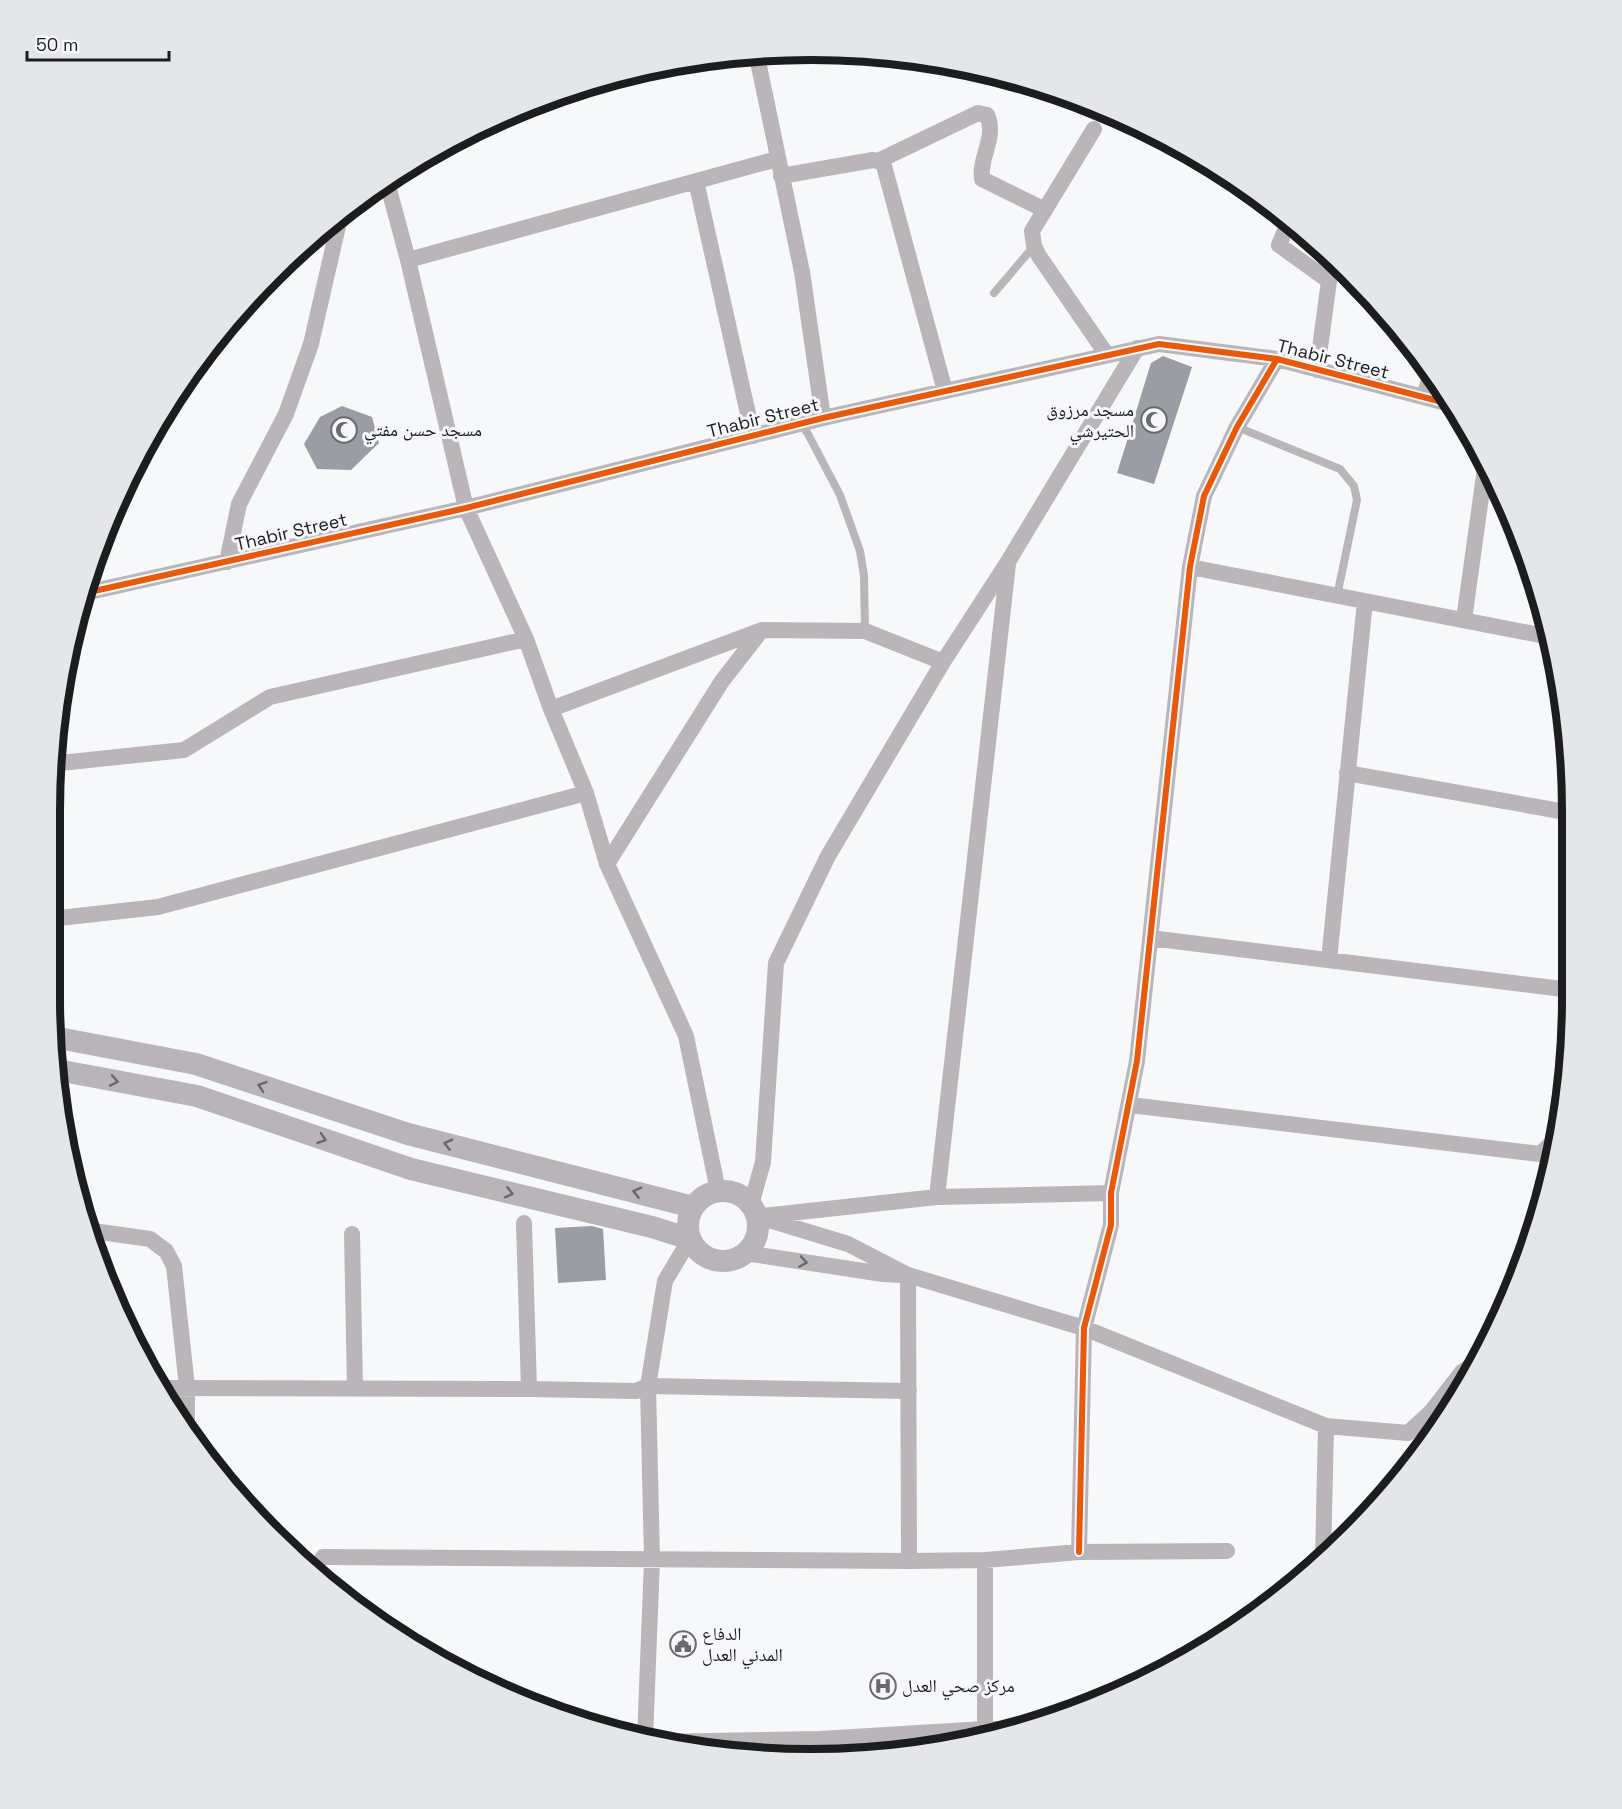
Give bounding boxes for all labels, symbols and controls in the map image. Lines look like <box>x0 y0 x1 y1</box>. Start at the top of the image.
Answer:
scale bar <box>27 24 170 62</box>
text: 50 m <box>36 33 78 56</box>
street label: Thabir Street <box>1275 334 1391 384</box>
street label: Thabir Street <box>705 393 821 443</box>
place label: مسجد مرزوق الحتيرشي <box>1046 398 1134 446</box>
mosque icon: مسجد مرزوق الحتيرشي <box>1139 405 1169 435</box>
mosque icon: مسجد حسن مفتي <box>329 415 359 445</box>
place label: مسجد حسن مفتي <box>364 418 482 445</box>
street label: Thabir Street <box>233 507 349 556</box>
one-way arrow <box>109 1074 119 1087</box>
one-way arrow <box>257 1080 268 1093</box>
one-way arrow <box>316 1131 327 1144</box>
one-way arrow <box>443 1139 453 1152</box>
one-way arrow <box>504 1185 514 1198</box>
one-way arrow <box>632 1187 642 1200</box>
one-way arrow <box>798 1255 808 1267</box>
place label: الدفاع المدني العدل <box>702 1622 783 1670</box>
public building icon: الدفاع المدني العدل <box>668 1629 698 1659</box>
hospital icon: مركز صحي العدل <box>868 1671 898 1701</box>
place label: مركز صحي العدل <box>902 1674 1015 1701</box>

